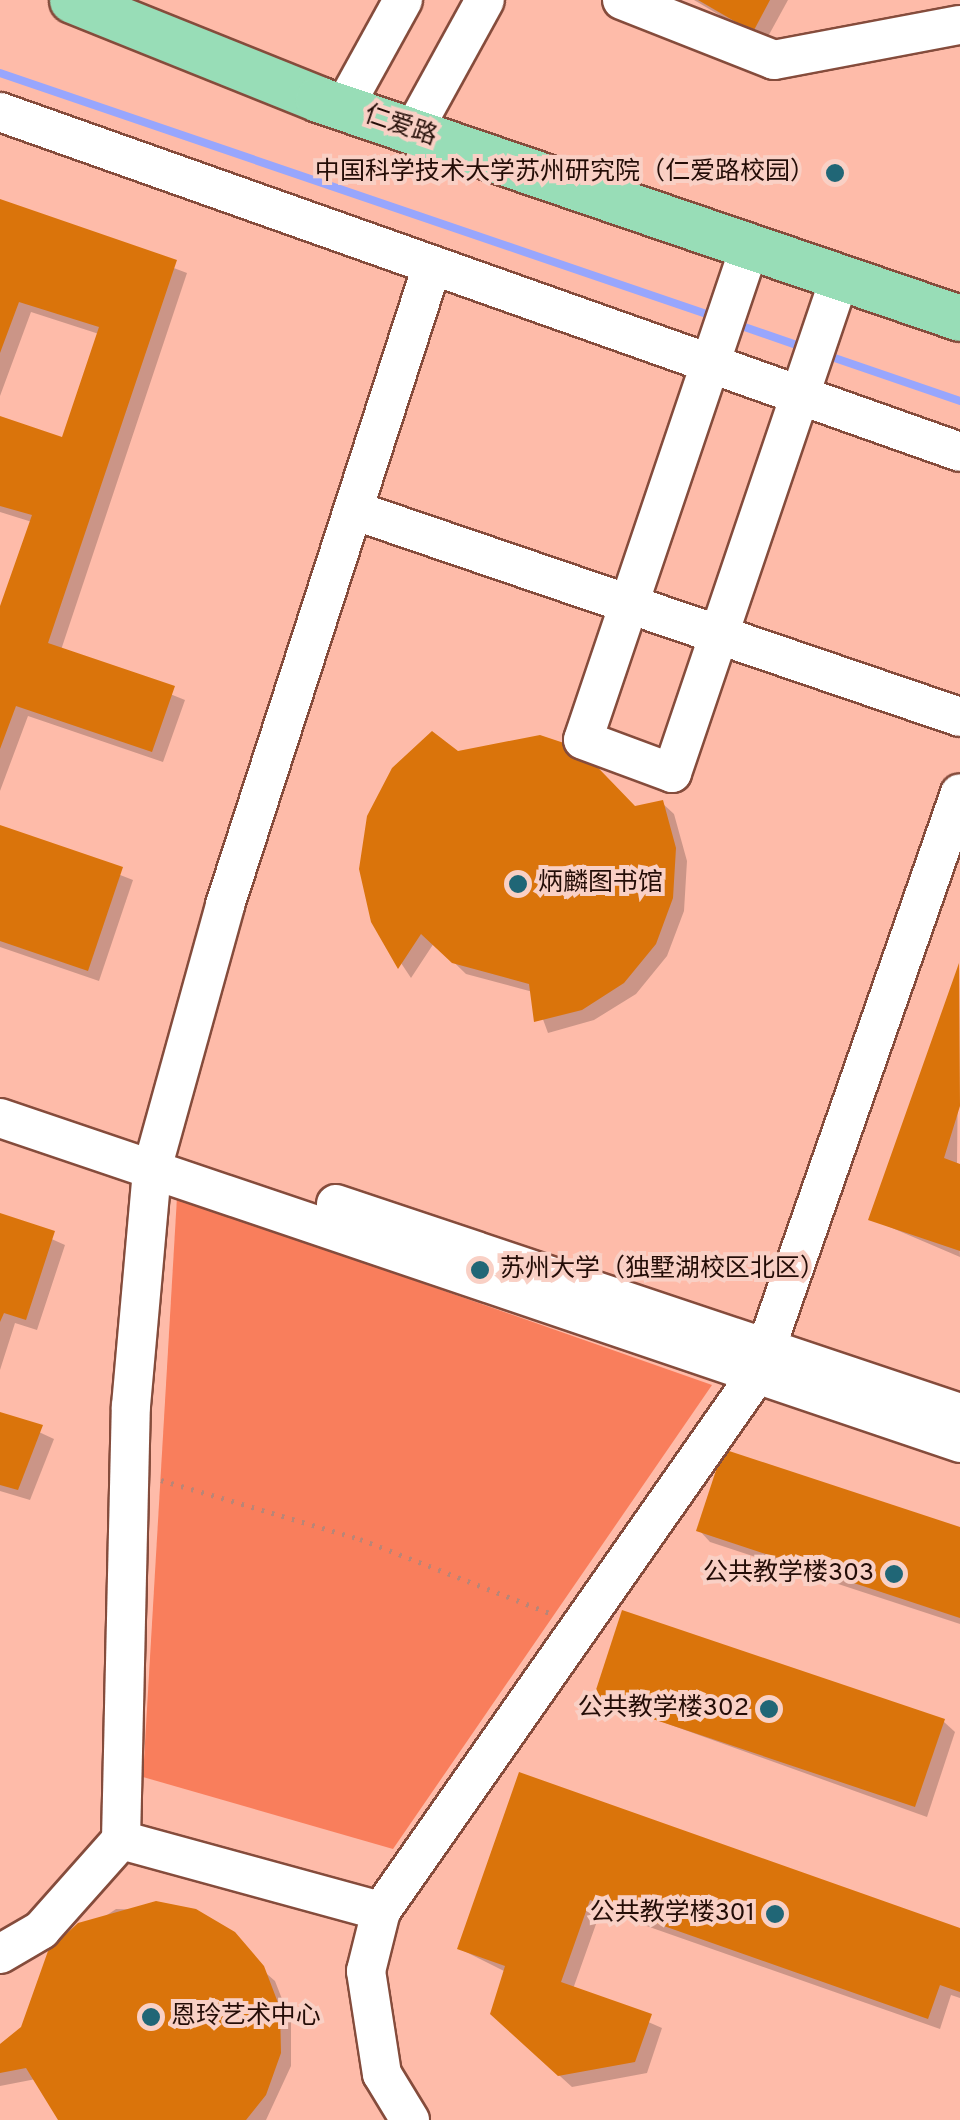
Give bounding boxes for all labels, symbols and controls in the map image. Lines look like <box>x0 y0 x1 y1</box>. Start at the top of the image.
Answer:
street label: 仁爱路 <box>360 101 440 153</box>
place label: 中国科学技术大学苏州研究院（仁爱路校园） <box>315 158 815 188</box>
marker: 中国科学技术大学苏州研究院（仁爱路校园） <box>824 162 846 184</box>
place label: 炳麟图书馆 <box>538 869 663 899</box>
marker: 炳麟图书馆 <box>507 873 529 895</box>
place label: 苏州大学（独墅湖校区北区） <box>500 1255 825 1285</box>
marker: 苏州大学（独墅湖校区北区） <box>469 1259 491 1281</box>
place label: 公共教学楼303 <box>703 1559 874 1589</box>
marker: 公共教学楼303 <box>883 1563 905 1585</box>
place label: 公共教学楼302 <box>578 1694 749 1724</box>
marker: 公共教学楼302 <box>758 1698 780 1720</box>
place label: 公共教学楼301 <box>590 1899 755 1929</box>
marker: 公共教学楼301 <box>764 1903 786 1925</box>
place label: 恩玲艺术中心 <box>171 2002 321 2032</box>
marker: 恩玲艺术中心 <box>140 2006 162 2028</box>

